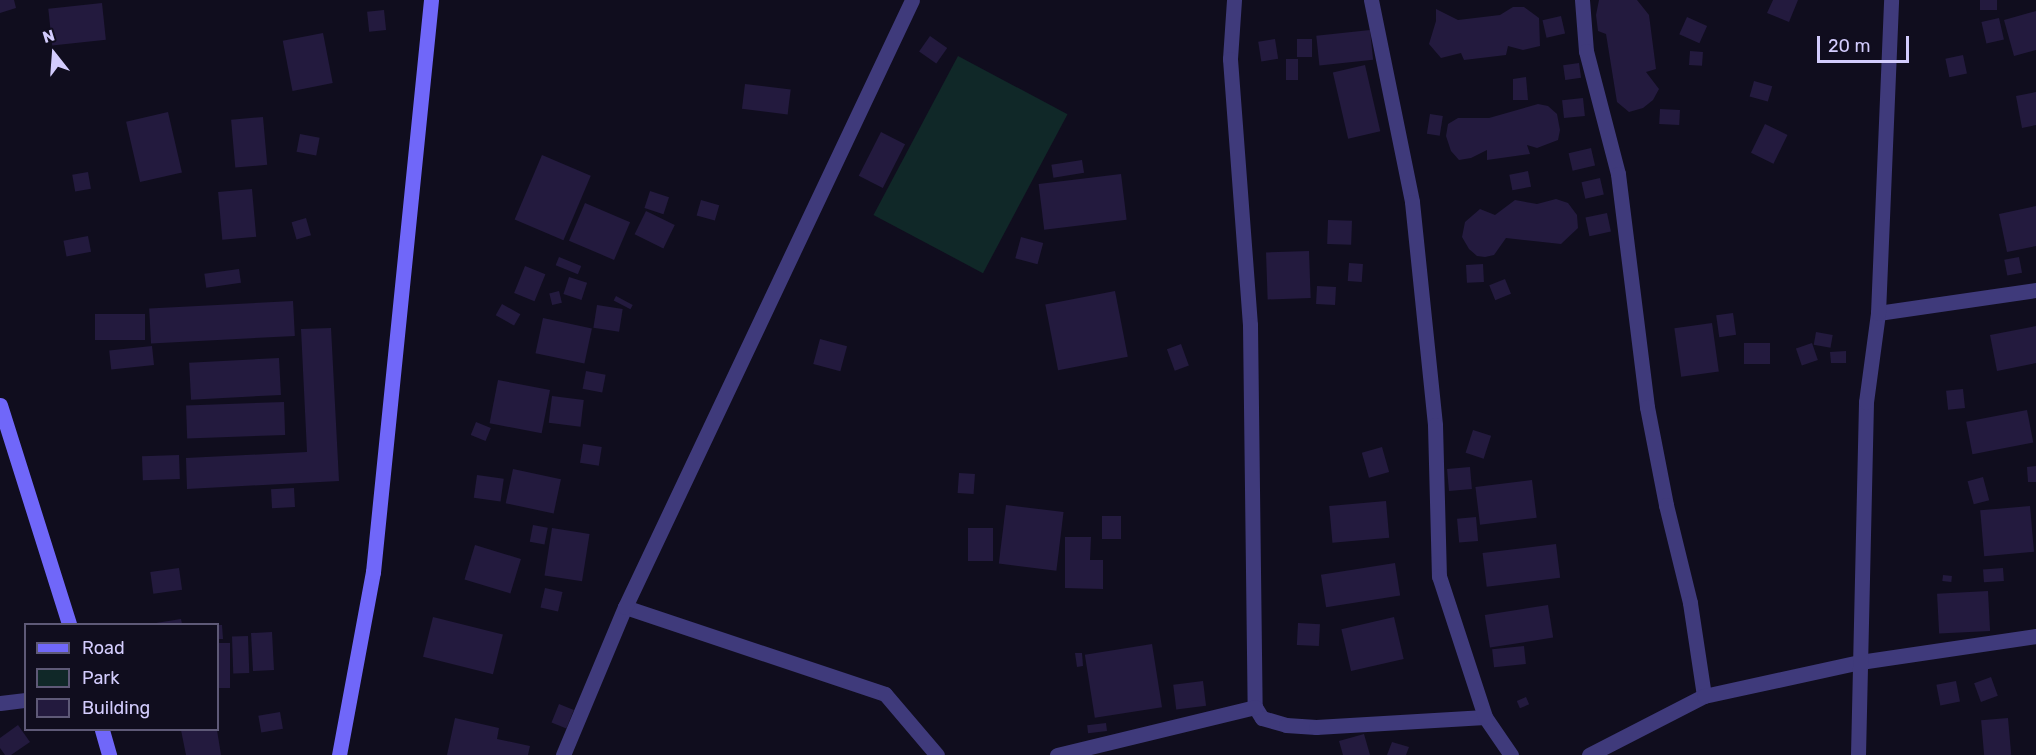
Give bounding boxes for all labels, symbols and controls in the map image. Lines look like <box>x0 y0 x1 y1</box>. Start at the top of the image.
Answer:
north arrow <box>24 24 84 84</box>
scale bar <box>1820 24 1912 62</box>
text: N <box>40 26 57 47</box>
text: 20 m <box>1828 35 1870 57</box>
legend <box>24 623 219 731</box>
text: Road <box>82 637 125 659</box>
text: Park <box>82 667 119 689</box>
text: Building <box>82 697 150 719</box>

